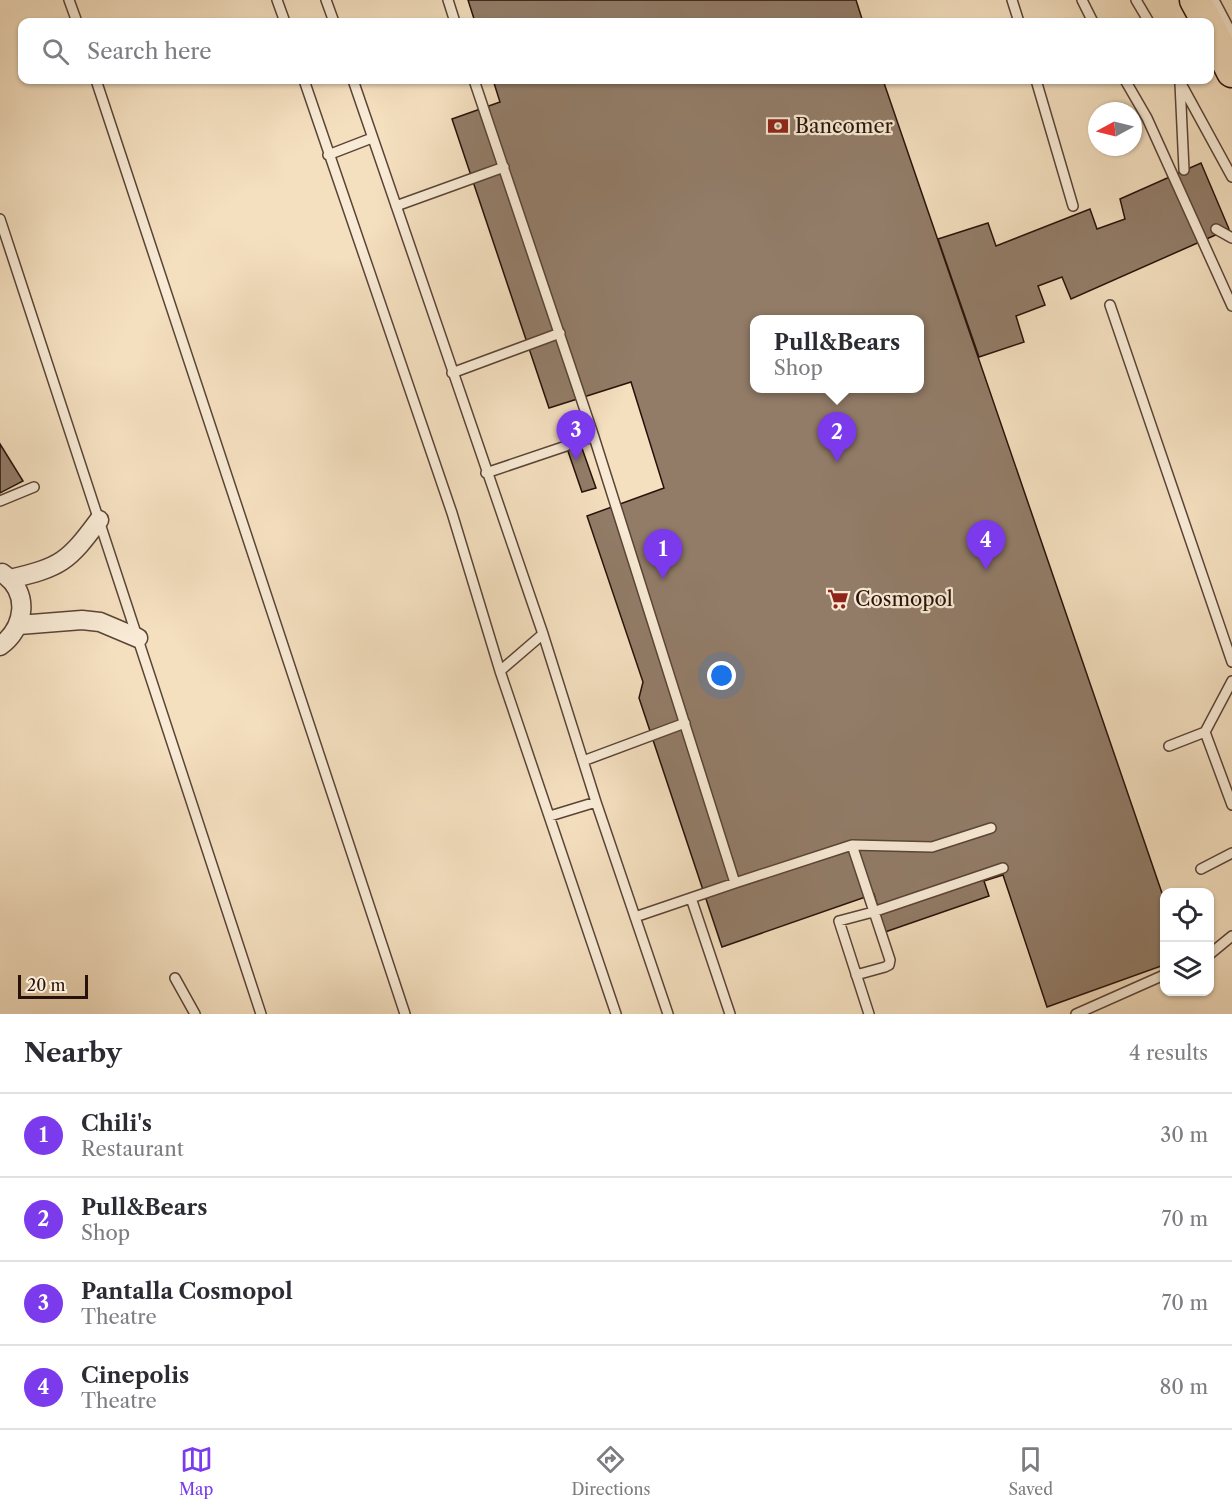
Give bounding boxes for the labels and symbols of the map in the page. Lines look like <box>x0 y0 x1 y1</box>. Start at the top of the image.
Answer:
north arrow <box>1088 102 1142 156</box>
bank icon: Bancomer <box>766 114 790 138</box>
place label: Bancomer <box>795 114 894 138</box>
pin: 3 <box>556 410 596 460</box>
pin: 2 <box>818 412 856 462</box>
pin: 4 <box>966 520 1006 570</box>
pin: 1 <box>644 530 682 579</box>
supermarket icon: Cosmopol <box>826 587 850 611</box>
place label: Cosmopol <box>855 587 953 611</box>
your location <box>707 661 736 690</box>
scale bar <box>18 972 88 1000</box>

